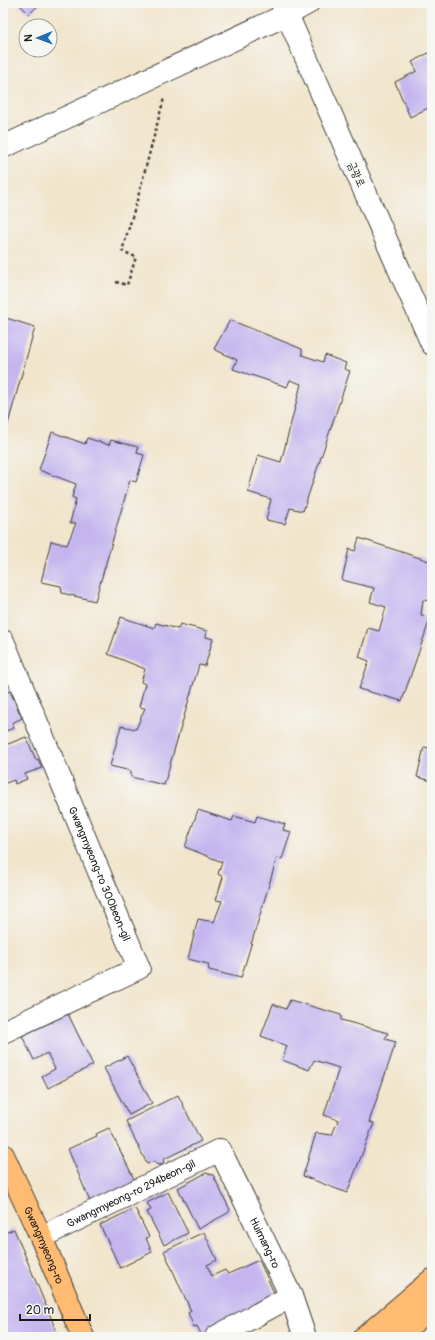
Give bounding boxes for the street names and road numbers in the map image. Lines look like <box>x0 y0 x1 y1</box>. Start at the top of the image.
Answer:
street label: 금광로 <box>345 159 368 189</box>
street label: Gwangmyeong-ro 300beon-gil <box>66 805 133 943</box>
street label: Gwangmyeong-ro 294beon-gil <box>65 1157 198 1230</box>
street label: Gwangmyeong-ro <box>21 1205 66 1286</box>
street label: Huimang-ro <box>247 1215 282 1270</box>

